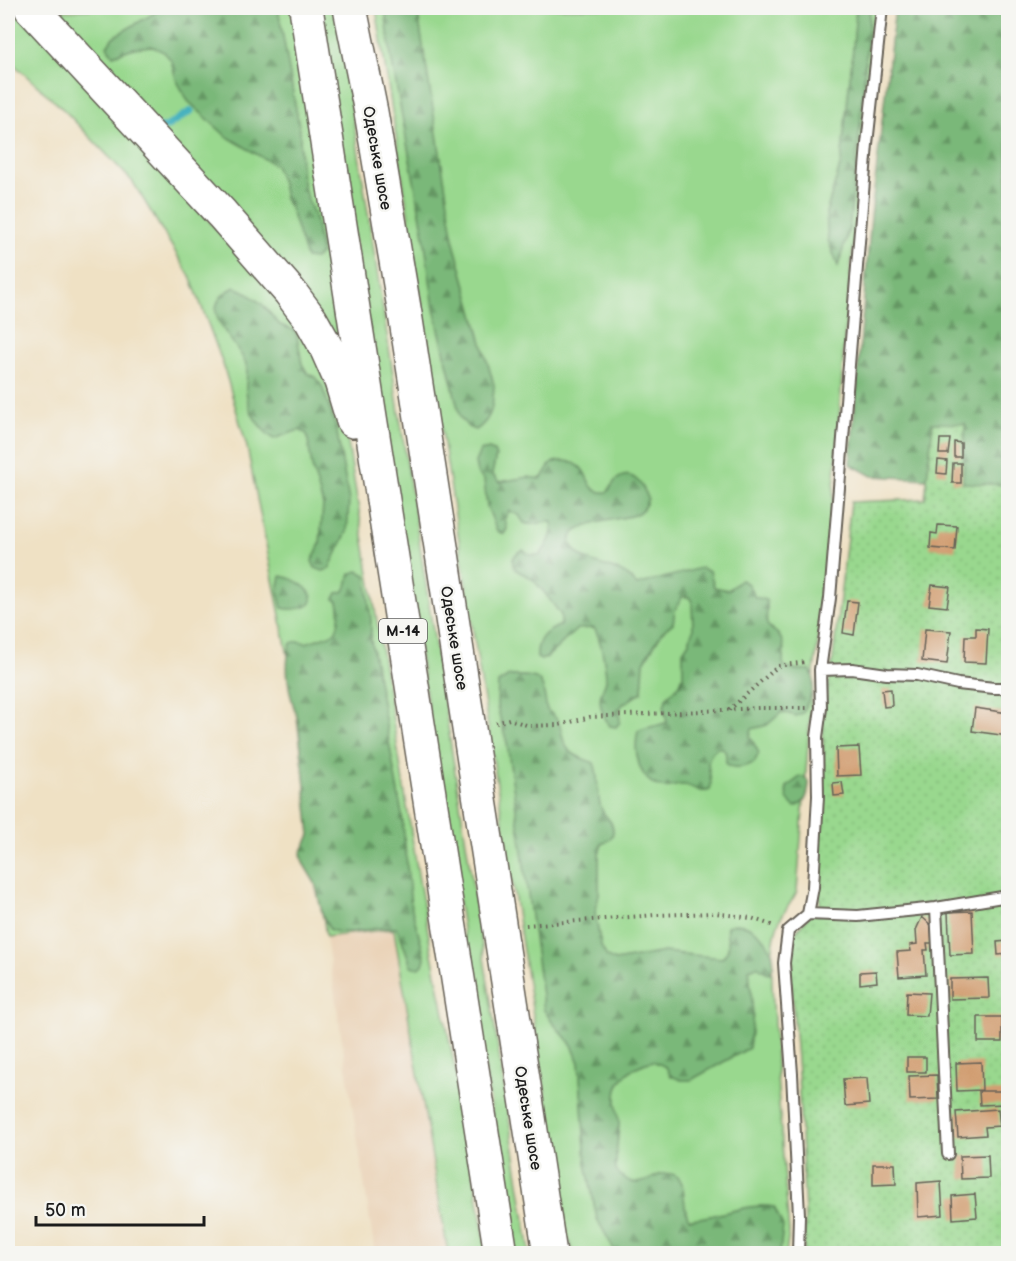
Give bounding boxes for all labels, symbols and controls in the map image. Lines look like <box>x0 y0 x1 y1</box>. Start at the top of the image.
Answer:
street label: Одеське шосе <box>358 105 395 212</box>
street label: Одеське шосе <box>436 585 471 692</box>
road number: М-14 <box>379 619 427 643</box>
street label: Одеське шосе <box>510 1065 545 1172</box>
scale bar <box>36 1189 204 1227</box>
text: 50 m <box>45 1200 86 1221</box>

